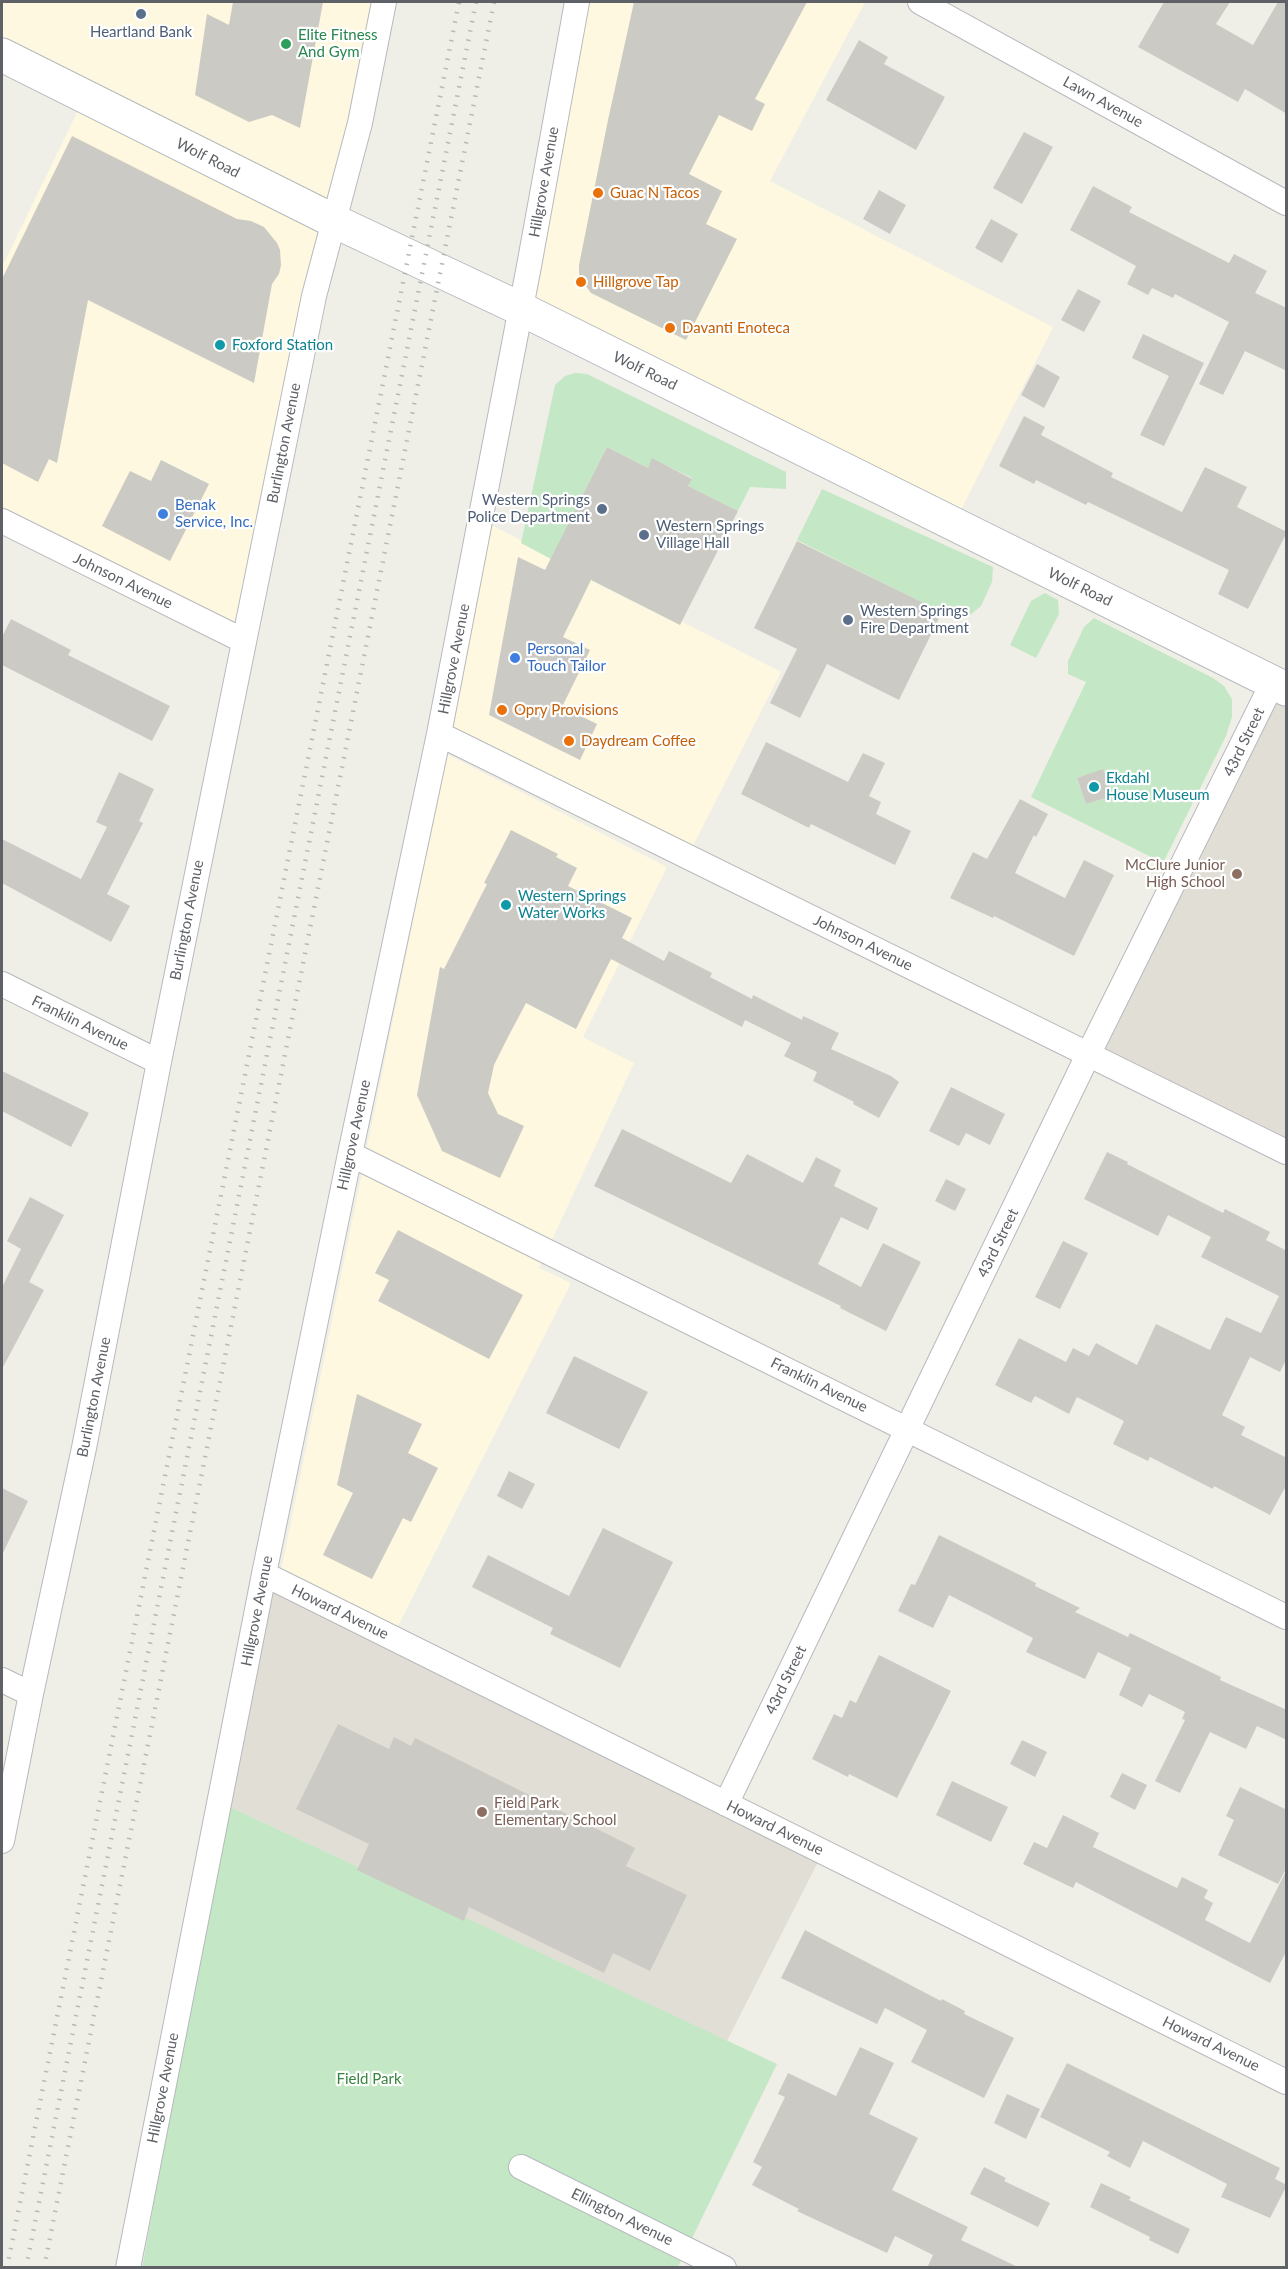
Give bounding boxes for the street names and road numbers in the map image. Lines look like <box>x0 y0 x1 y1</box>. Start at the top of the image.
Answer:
street label: Lawn Avenue <box>1060 73 1146 131</box>
street label: Hillgrove Avenue <box>525 125 563 239</box>
street label: Wolf Road <box>173 134 243 182</box>
street label: Wolf Road <box>610 348 680 394</box>
street label: Burlington Avenue <box>263 381 305 505</box>
street label: Johnson Avenue <box>70 549 176 613</box>
street label: Wolf Road <box>1045 564 1115 610</box>
street label: Hillgrove Avenue <box>434 602 474 716</box>
street label: 43rd Street <box>1220 705 1268 779</box>
street label: Burlington Avenue <box>166 858 208 982</box>
street label: Johnson Avenue <box>810 911 916 975</box>
street label: Franklin Avenue <box>29 992 131 1054</box>
street label: Hillgrove Avenue <box>334 1078 374 1192</box>
street label: 43rd Street <box>974 1206 1022 1280</box>
street label: Burlington Avenue <box>73 1335 115 1459</box>
street label: Franklin Avenue <box>768 1354 870 1416</box>
street label: Hillgrove Avenue <box>237 1554 277 1668</box>
street label: Howard Avenue <box>288 1581 392 1643</box>
street label: 43rd Street <box>762 1643 810 1717</box>
street label: Howard Avenue <box>723 1797 827 1859</box>
street label: Howard Avenue <box>1159 2013 1263 2075</box>
street label: Hillgrove Avenue <box>143 2031 183 2145</box>
street label: Ellington Avenue <box>568 2185 676 2249</box>

